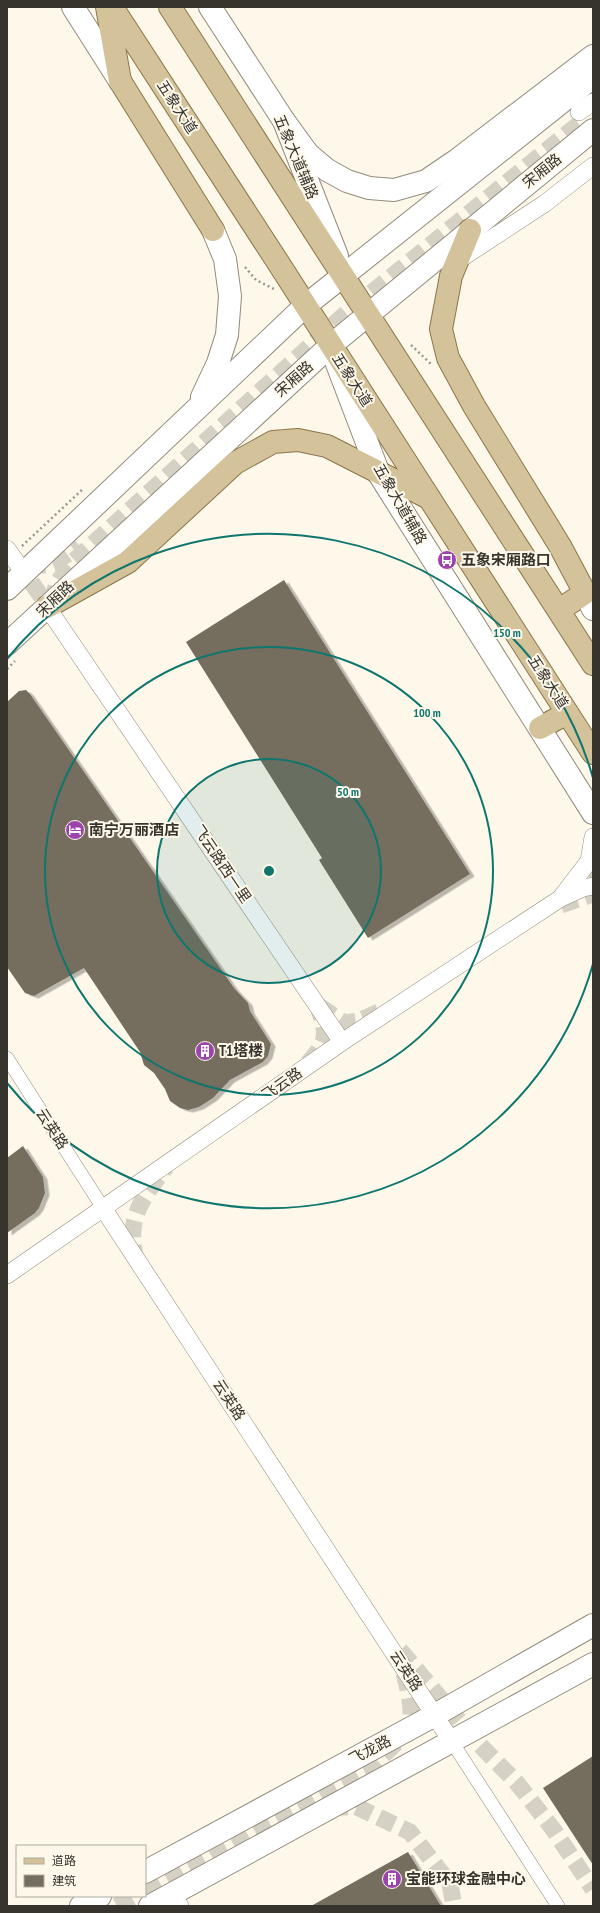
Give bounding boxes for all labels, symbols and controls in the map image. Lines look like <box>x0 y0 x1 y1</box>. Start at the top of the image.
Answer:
street label: 五象大道 <box>153 76 202 137</box>
street label: 五象大道辅路 <box>270 112 323 202</box>
street label: 宋厢路 <box>518 149 565 192</box>
street label: 五象大道 <box>328 349 377 410</box>
street label: 宋厢路 <box>271 357 317 401</box>
street label: 五象大道辅路 <box>370 460 431 547</box>
bus stop icon: 五象宋厢路口 <box>436 549 458 571</box>
place label: 五象宋厢路口 <box>461 550 551 569</box>
street label: 宋厢路 <box>32 576 78 621</box>
text: 150 m <box>493 625 521 640</box>
street label: 五象大道 <box>524 651 573 712</box>
text: 100 m <box>413 705 441 720</box>
text: 50 m <box>337 784 359 799</box>
hotel icon: 南宁万丽酒店 <box>64 819 86 841</box>
place label: 南宁万丽酒店 <box>89 820 179 839</box>
street label: 飞云路西一里 <box>189 821 255 906</box>
centre of rings <box>262 864 276 878</box>
building icon: T1塔楼 <box>194 1040 216 1062</box>
place label: T1塔楼 <box>219 1041 263 1060</box>
street label: 飞云路 <box>258 1063 306 1104</box>
street label: 云英路 <box>32 1105 73 1153</box>
street label: 云英路 <box>209 1376 250 1424</box>
street label: 云英路 <box>386 1647 427 1695</box>
street label: 飞龙路 <box>345 1731 394 1769</box>
legend <box>16 1845 146 1897</box>
text: 道路 <box>52 1853 76 1868</box>
building icon: 宝能环球金融中心 <box>381 1868 403 1890</box>
place label: 宝能环球金融中心 <box>406 1869 526 1888</box>
text: 建筑 <box>52 1873 76 1888</box>

